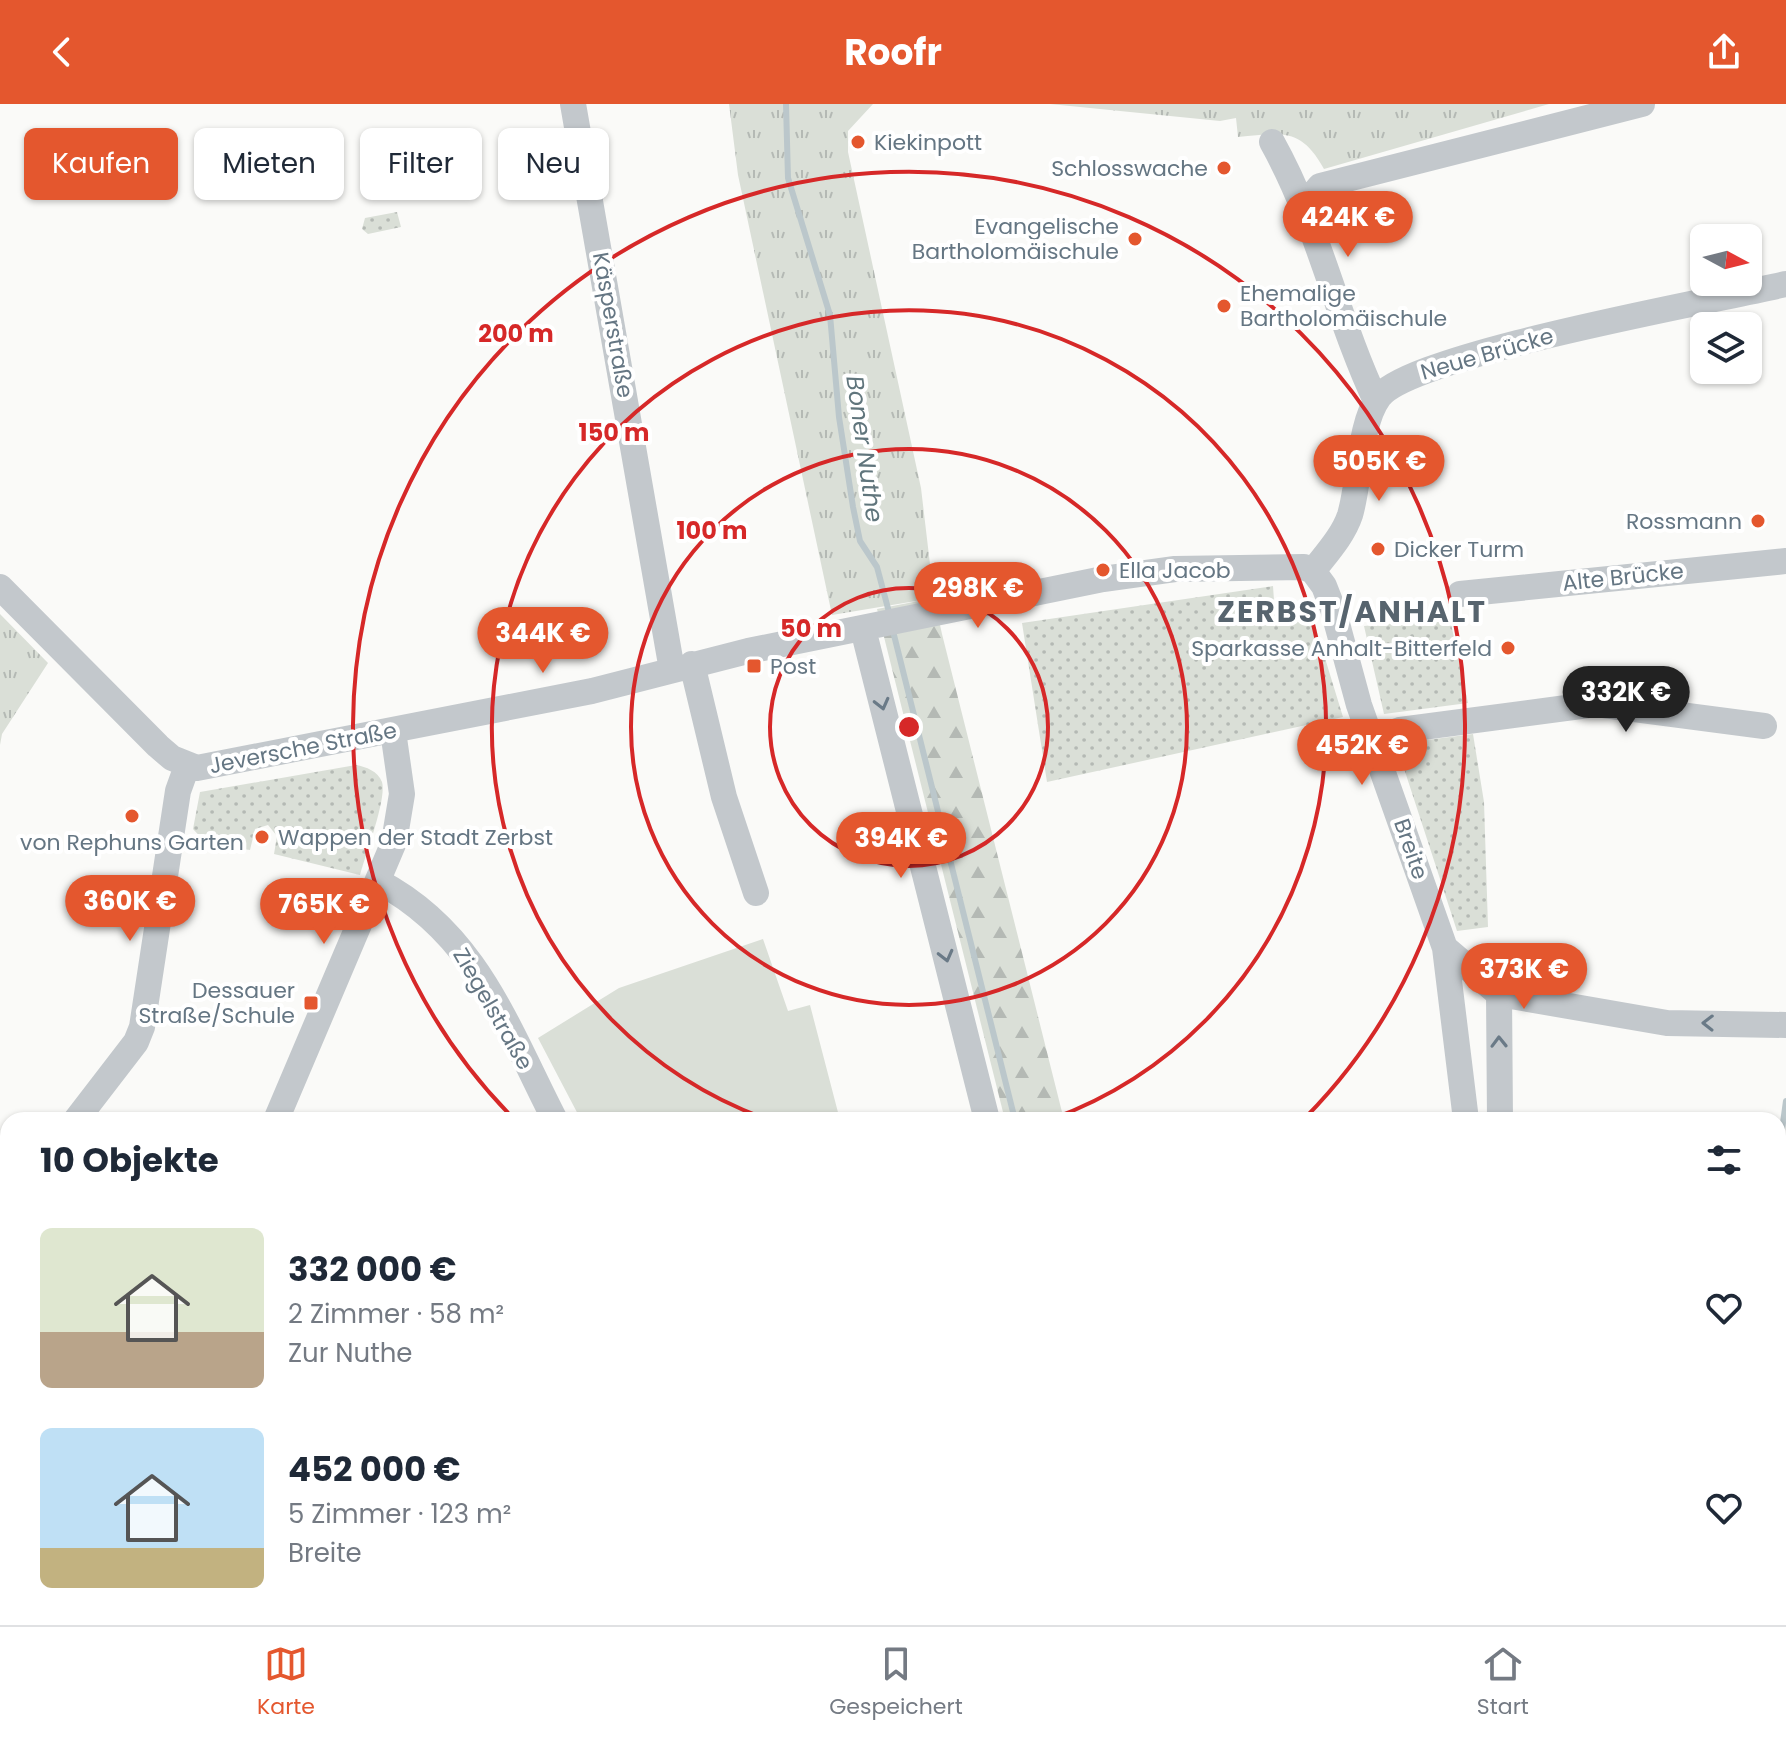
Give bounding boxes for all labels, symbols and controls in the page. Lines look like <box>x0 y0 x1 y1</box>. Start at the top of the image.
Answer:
text: Roofr <box>844 27 942 78</box>
icon: back <box>40 30 84 74</box>
icon: share <box>1702 30 1746 74</box>
place label: Kiekinpott <box>874 127 982 158</box>
chip: Kaufen <box>24 128 178 200</box>
chip: Mieten <box>194 128 344 200</box>
chip: Filter <box>360 128 482 200</box>
chip: Neu <box>498 128 609 200</box>
marker: Kiekinpott <box>849 133 867 151</box>
place label: Schlosswache <box>1051 153 1208 184</box>
marker: Schlosswache <box>1215 159 1233 177</box>
pin: 424K € <box>1283 191 1413 259</box>
text: 424K € <box>1301 199 1395 235</box>
place label: Evangelische Bartholomäischule <box>912 211 1119 267</box>
north arrow <box>1690 224 1762 296</box>
map controls <box>1690 224 1762 384</box>
marker: Evangelische Bartholomäischule <box>1126 230 1144 248</box>
street label: Käsperstraße <box>585 250 641 400</box>
place label: Ehemalige Bartholomäischule <box>1240 278 1447 334</box>
marker: Ehemalige Bartholomäischule <box>1215 297 1233 315</box>
button: layers <box>1690 312 1762 384</box>
text: 200 m <box>478 317 554 350</box>
street label: Neue Brücke <box>1417 320 1557 388</box>
water label: Boner Nuthe <box>838 374 892 525</box>
text: 150 m <box>579 416 649 449</box>
pin: 505K € <box>1314 435 1444 503</box>
text: 505K € <box>1331 443 1427 479</box>
place label: Rossmann <box>1626 506 1742 537</box>
marker: Rossmann <box>1749 512 1767 530</box>
text: 100 m <box>677 514 747 547</box>
place label: Dicker Turm <box>1394 534 1524 565</box>
marker: Dicker Turm <box>1369 540 1387 558</box>
place label: Ella Jacob <box>1119 555 1231 586</box>
street label: Alte Brücke <box>1561 555 1685 599</box>
marker: Ella Jacob <box>1094 561 1112 579</box>
pin: 298K € <box>913 562 1043 630</box>
text: 298K € <box>932 570 1024 606</box>
district label: ZERBST/ANHALT <box>1217 590 1487 633</box>
pin: 344K € <box>478 607 608 675</box>
text: 50 m <box>780 612 842 645</box>
text: 344K € <box>495 615 591 651</box>
place label: Sparkasse Anhalt-Bitterfeld <box>1191 633 1492 664</box>
marker: Sparkasse Anhalt-Bitterfeld <box>1499 639 1517 657</box>
place label: Post <box>770 651 816 682</box>
marker: Post <box>745 657 763 675</box>
pin: 332K € <box>1561 666 1691 734</box>
text: 332K € <box>1581 674 1671 710</box>
one-way arrow <box>873 697 890 711</box>
centre of rings <box>895 713 923 741</box>
street label: Jeversche Straße <box>207 715 399 781</box>
pin: 452K € <box>1297 719 1427 787</box>
text: 452K € <box>1315 727 1409 763</box>
marker: von Rephuns Garten <box>123 807 141 825</box>
pin: 394K € <box>836 812 966 880</box>
street label: Breite <box>1386 814 1436 884</box>
text: 394K € <box>854 820 948 856</box>
place label: Wappen der Stadt Zerbst <box>278 822 553 853</box>
place label: von Rephuns Garten <box>20 827 244 858</box>
marker: Wappen der Stadt Zerbst <box>253 828 271 846</box>
pin: 360K € <box>65 875 195 943</box>
pin: 765K € <box>259 878 389 946</box>
text: 360K € <box>83 883 177 919</box>
text: 765K € <box>278 886 370 922</box>
street label: Ziegelstraße <box>446 942 540 1076</box>
pin: 373K € <box>1459 943 1589 1011</box>
one-way arrow <box>936 949 953 963</box>
text: 373K € <box>1479 951 1569 987</box>
place label: Dessauer Straße/Schule <box>138 975 295 1031</box>
marker: Dessauer Straße/Schule <box>302 994 320 1012</box>
one-way arrow <box>1701 1015 1714 1032</box>
one-way arrow <box>1491 1035 1508 1048</box>
text: 10 Objekte <box>40 1136 219 1184</box>
icon: filters <box>1702 1138 1746 1182</box>
text: 332 000 € <box>288 1245 457 1293</box>
icon: home <box>104 1260 200 1356</box>
icon: heart <box>1702 1286 1746 1330</box>
text: 2 Zimmer · 58 m² <box>288 1296 504 1332</box>
text: Zur Nuthe <box>288 1335 413 1371</box>
text: 452 000 € <box>288 1445 461 1493</box>
icon: home <box>104 1460 200 1556</box>
icon: heart <box>1702 1486 1746 1530</box>
text: 5 Zimmer · 123 m² <box>288 1496 511 1532</box>
text: Breite <box>288 1535 362 1571</box>
tab: Karte <box>257 1642 315 1723</box>
tab: Gespeichert <box>829 1642 963 1723</box>
tab: Start <box>1477 1642 1529 1723</box>

